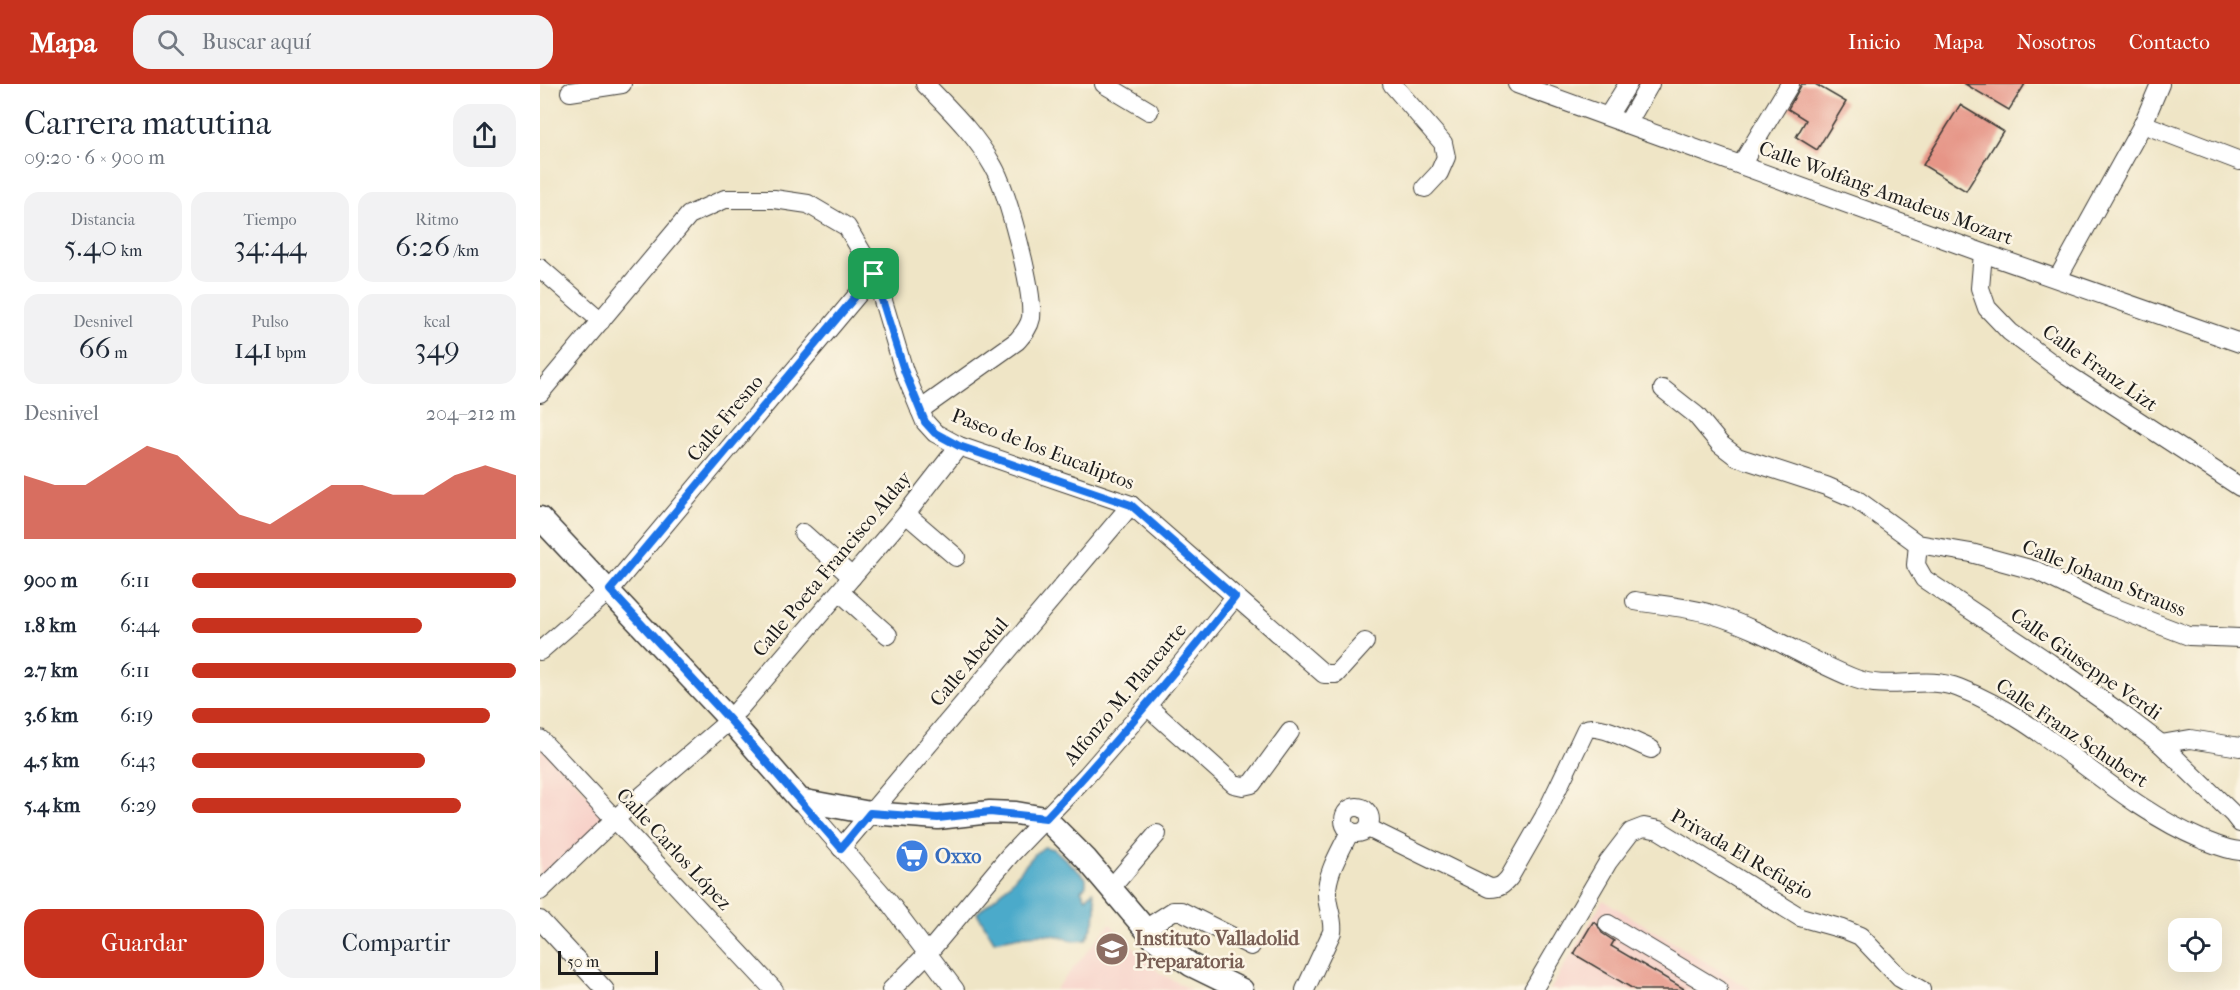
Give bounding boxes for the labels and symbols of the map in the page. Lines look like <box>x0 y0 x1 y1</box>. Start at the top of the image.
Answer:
street label: Calle Wolfang Amadeus Mozart <box>1756 136 2016 250</box>
pin <box>848 248 899 299</box>
street label: Calle Franz Lizt <box>2038 320 2162 416</box>
street label: Calle Fresno <box>682 370 768 466</box>
street label: Paseo de los Eucaliptos <box>949 404 1137 494</box>
street label: Calle Poeta Francisco Alday <box>748 466 917 661</box>
street label: Calle Johann Strauss <box>2019 535 2189 621</box>
street label: Calle Giuseppe Verdi <box>2006 603 2166 725</box>
street label: Calle Abedul <box>925 613 1013 711</box>
street label: Alfonzo M. Plancarte <box>1058 618 1191 770</box>
street label: Calle Franz Schubert <box>1992 674 2152 792</box>
street label: Calle Carlos López <box>612 783 736 915</box>
street label: Privada El Refugio <box>1667 804 1817 904</box>
supermarket icon: Oxxo <box>894 838 930 874</box>
place label: Oxxo <box>935 845 982 868</box>
place label: Instituto Valladolid Preparatoria <box>1135 927 1300 973</box>
school or university icon: Instituto Valladolid Preparatoria <box>1094 931 1130 967</box>
scale bar <box>558 948 658 976</box>

